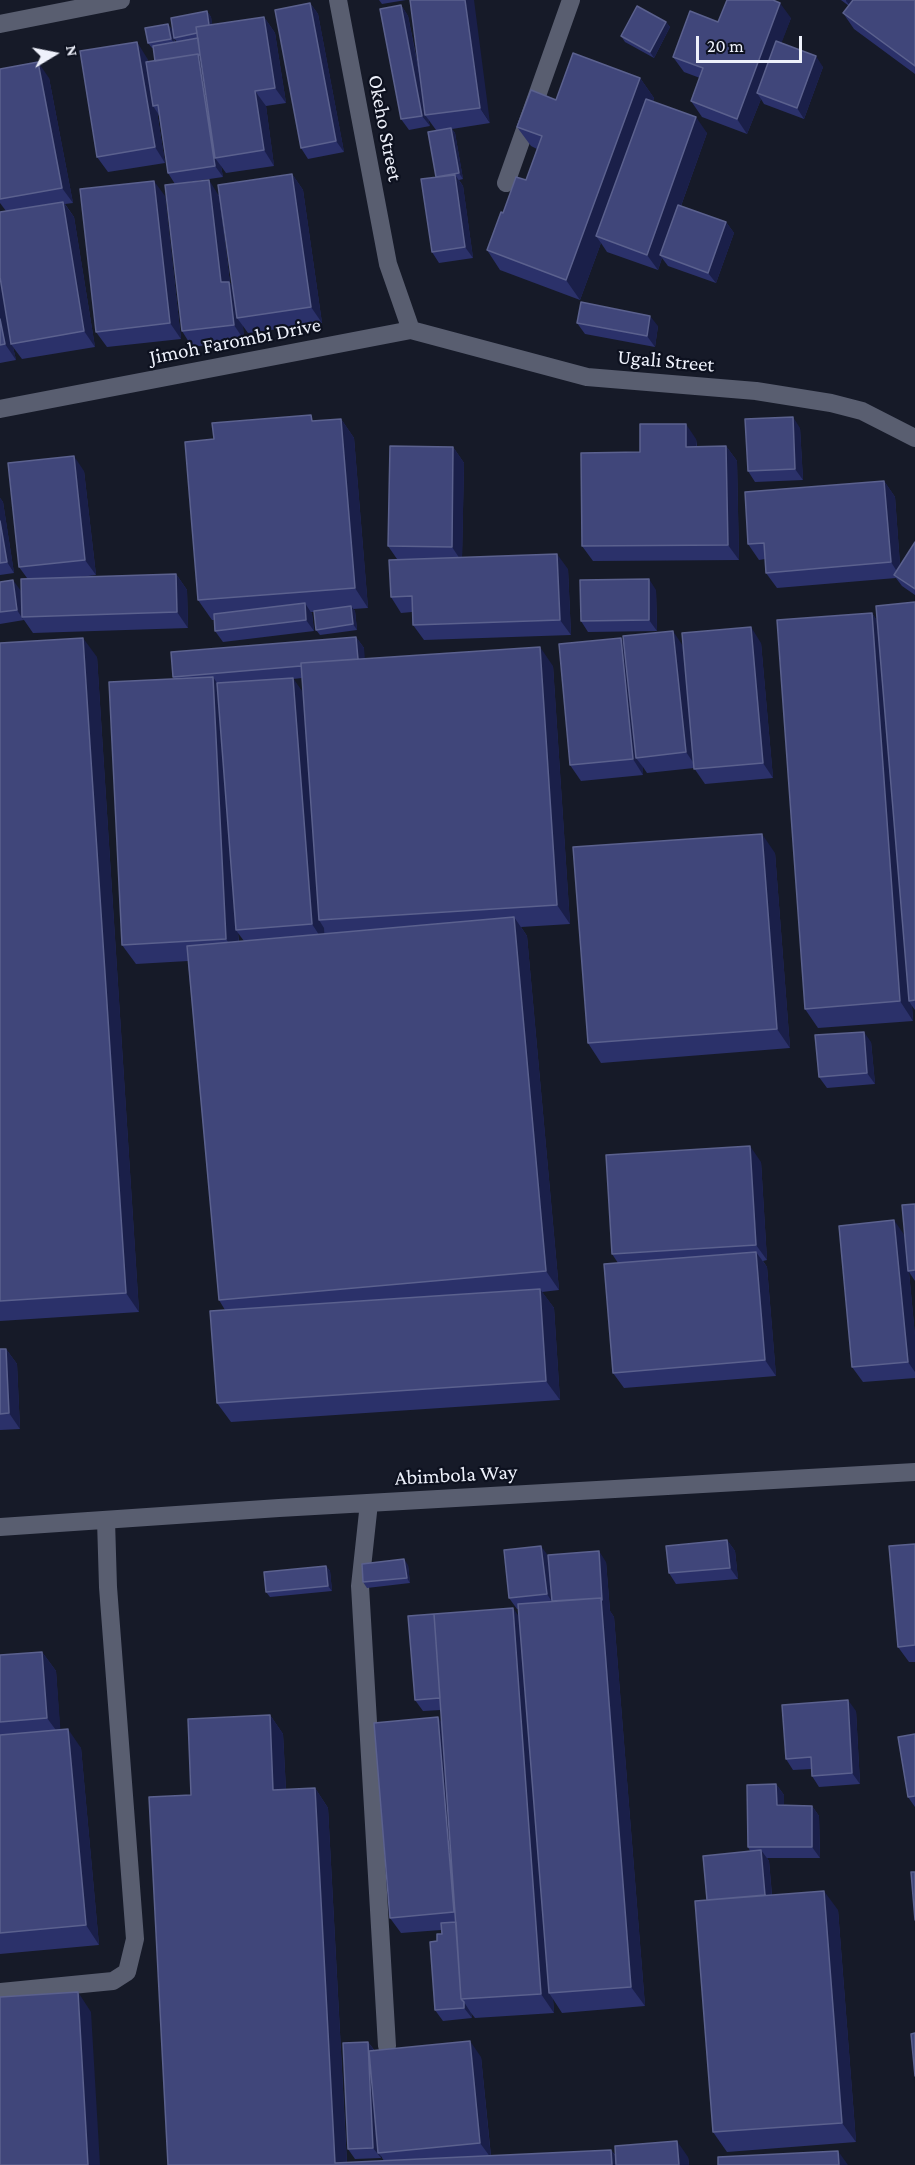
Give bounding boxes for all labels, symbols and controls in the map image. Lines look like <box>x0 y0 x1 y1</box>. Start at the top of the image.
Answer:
north arrow <box>24 24 84 84</box>
scale bar <box>699 24 806 62</box>
text: 20 m <box>707 36 744 56</box>
text: N <box>63 44 82 58</box>
street label: Okeho Street <box>362 73 408 183</box>
street label: Jimoh Farombi Drive <box>147 312 323 370</box>
street label: Ugali Street <box>617 344 715 378</box>
street label: Abimbola Way <box>394 1459 518 1491</box>

